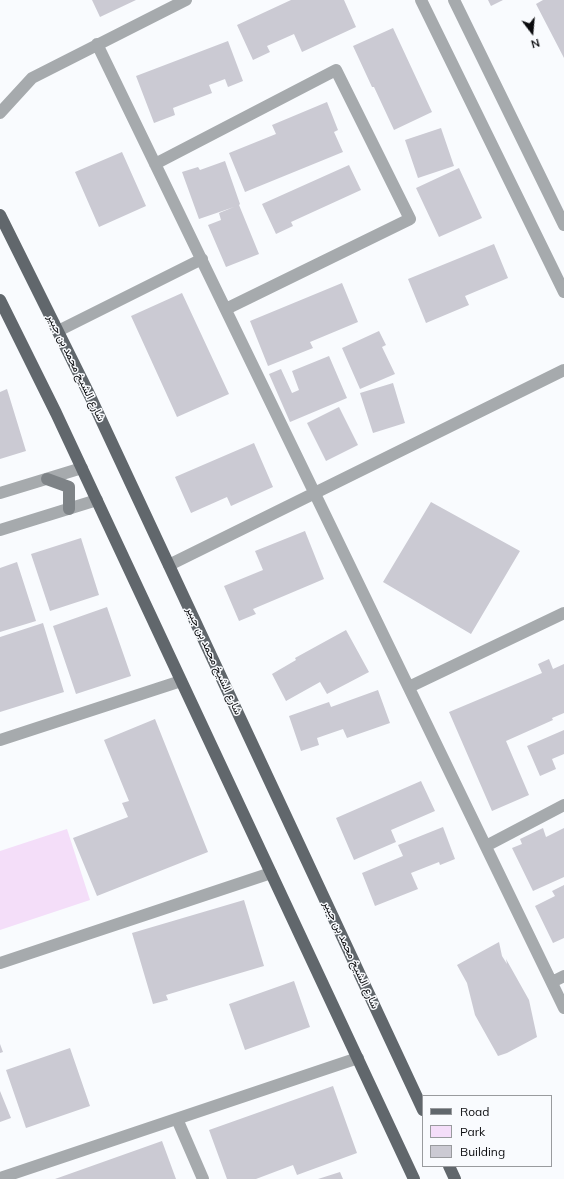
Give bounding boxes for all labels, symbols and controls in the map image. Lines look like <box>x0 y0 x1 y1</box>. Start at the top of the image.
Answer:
north arrow <box>512 12 552 52</box>
text: N <box>529 36 541 51</box>
street label: شارع الشيخ محمد بن جبير <box>44 312 108 424</box>
street label: شارع الشيخ محمد بن جبير <box>183 605 245 717</box>
street label: شارع الشيخ محمد بن جبير <box>320 899 382 1011</box>
legend <box>422 1095 552 1167</box>
text: Road <box>460 1104 489 1119</box>
text: Park <box>460 1124 485 1139</box>
text: Building <box>460 1144 505 1159</box>

